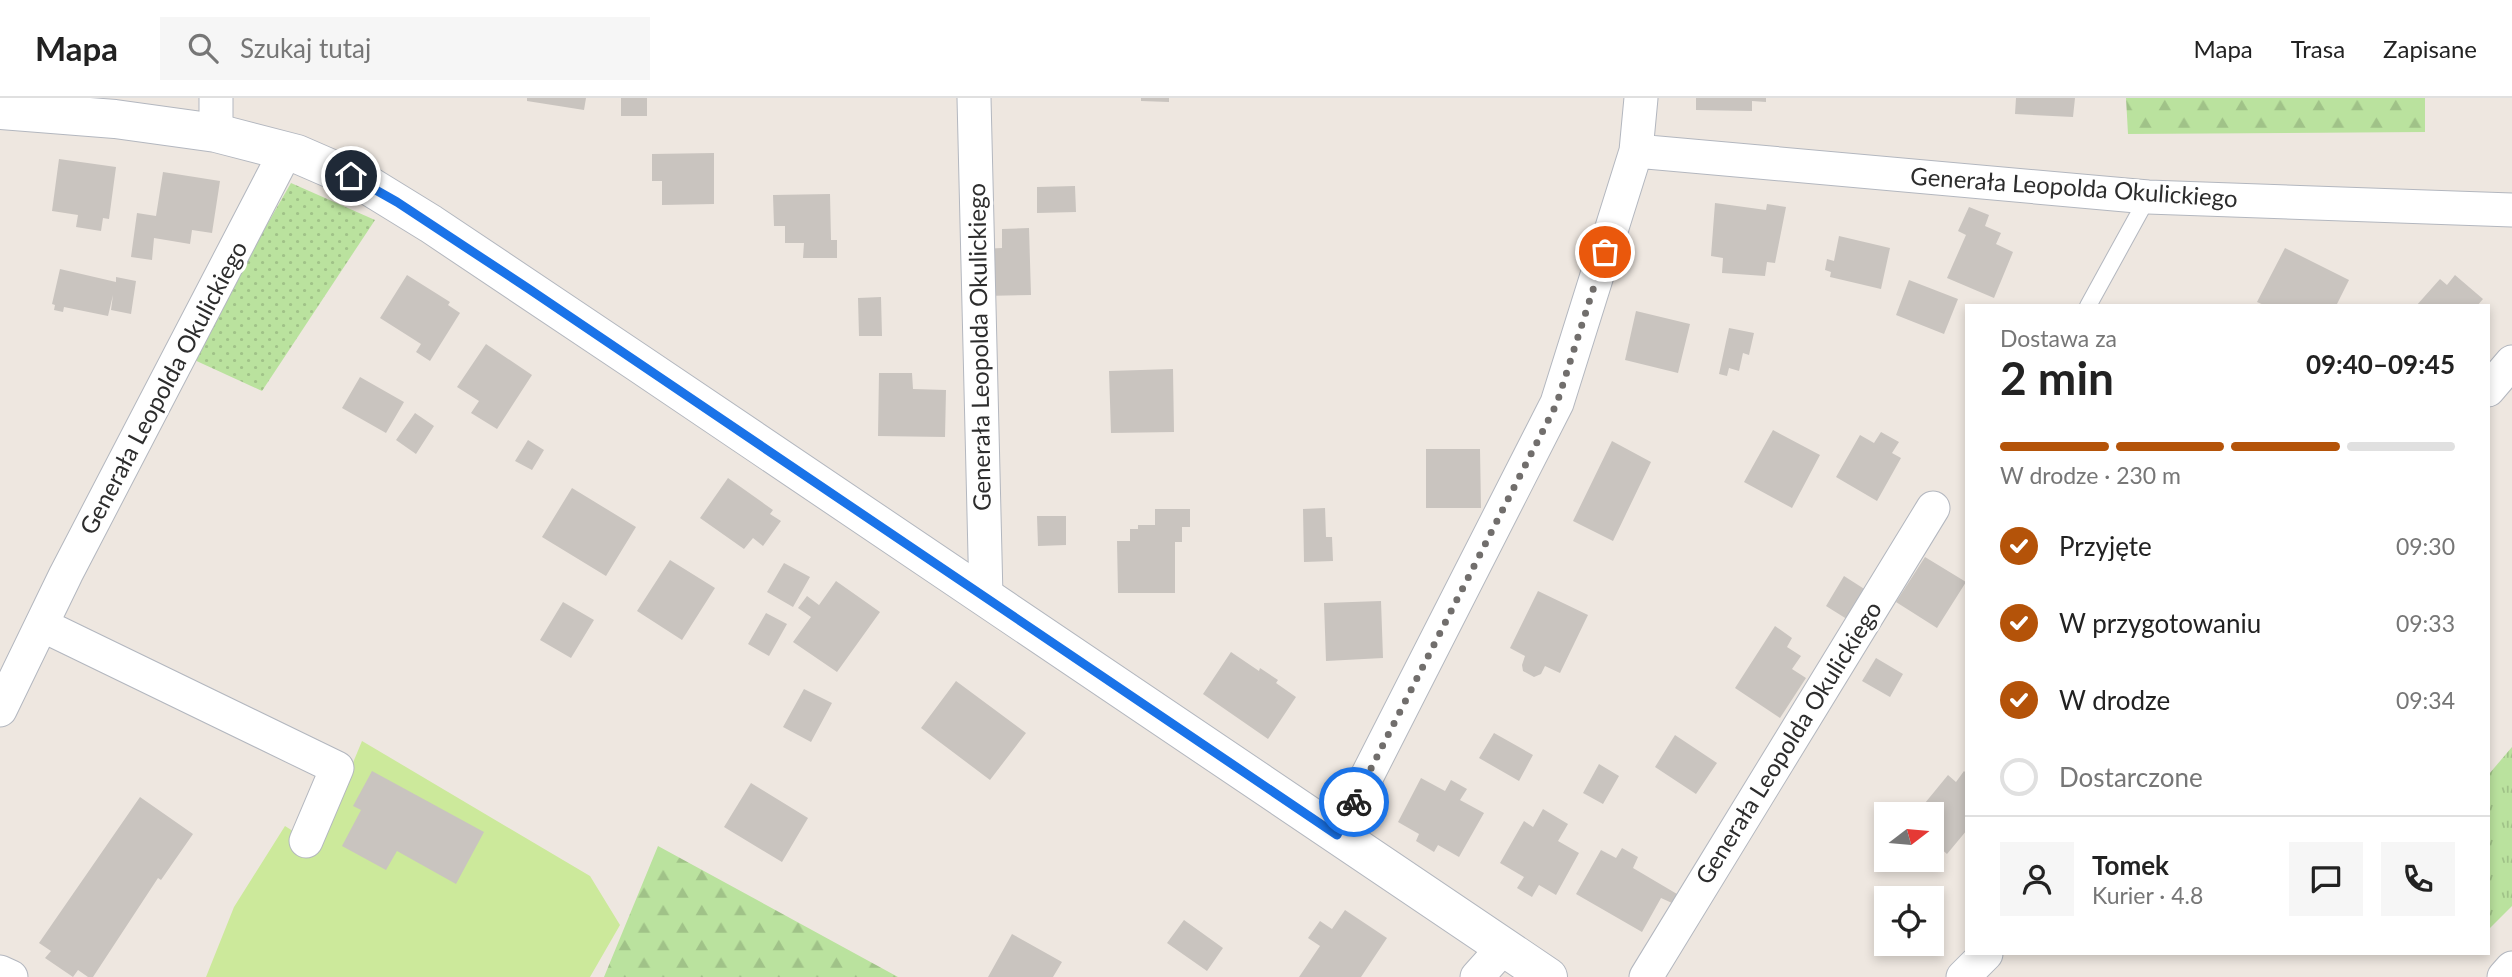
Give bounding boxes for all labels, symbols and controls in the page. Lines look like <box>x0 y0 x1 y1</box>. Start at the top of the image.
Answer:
search box <box>160 17 650 80</box>
text: Mapa <box>35 28 118 68</box>
icon: search <box>184 29 222 67</box>
text: Szukaj tutaj <box>240 32 371 64</box>
text: Mapa <box>2194 34 2253 63</box>
text: Trasa <box>2291 34 2345 63</box>
text: Zapisane <box>2383 34 2477 63</box>
pin <box>321 146 381 206</box>
icon: home <box>332 157 370 195</box>
street label: Generała Leopolda Okulickiego <box>1909 161 2239 212</box>
street label: Generała Leopolda Okulickiego <box>961 183 996 511</box>
pin <box>1575 222 1635 282</box>
icon: bag <box>1586 233 1624 271</box>
street label: Generała Leopolda Okulickiego <box>73 236 252 539</box>
text: Dostawa za <box>2000 324 2117 352</box>
text: 09:40–09:45 <box>2306 348 2455 380</box>
text: 2 min <box>2000 350 2114 405</box>
text: W drodze · 230 m <box>2000 461 2181 489</box>
icon: check <box>2000 527 2038 565</box>
text: Przyjęte <box>2059 530 2152 562</box>
text: 09:30 <box>2396 532 2455 560</box>
street label: Generała Leopolda Okulickiego <box>1689 595 1887 889</box>
icon: check <box>2000 604 2038 642</box>
text: W przygotowaniu <box>2059 607 2261 639</box>
text: 09:33 <box>2396 609 2455 637</box>
icon: check <box>2000 681 2038 719</box>
text: W drodze <box>2059 684 2170 716</box>
text: 09:34 <box>2396 686 2455 714</box>
text: Dostarczone <box>2059 761 2203 793</box>
courier <box>1319 767 1389 837</box>
icon: bike <box>1335 783 1373 821</box>
north arrow <box>1874 802 1944 872</box>
map controls <box>1874 802 1944 956</box>
button: person <box>2000 842 2074 916</box>
button: chat <box>2289 842 2363 916</box>
button: phone <box>2381 842 2455 916</box>
text: Tomek <box>2092 849 2169 881</box>
text: Kurier · 4.8 <box>2092 881 2203 909</box>
button: locate <box>1874 886 1944 956</box>

